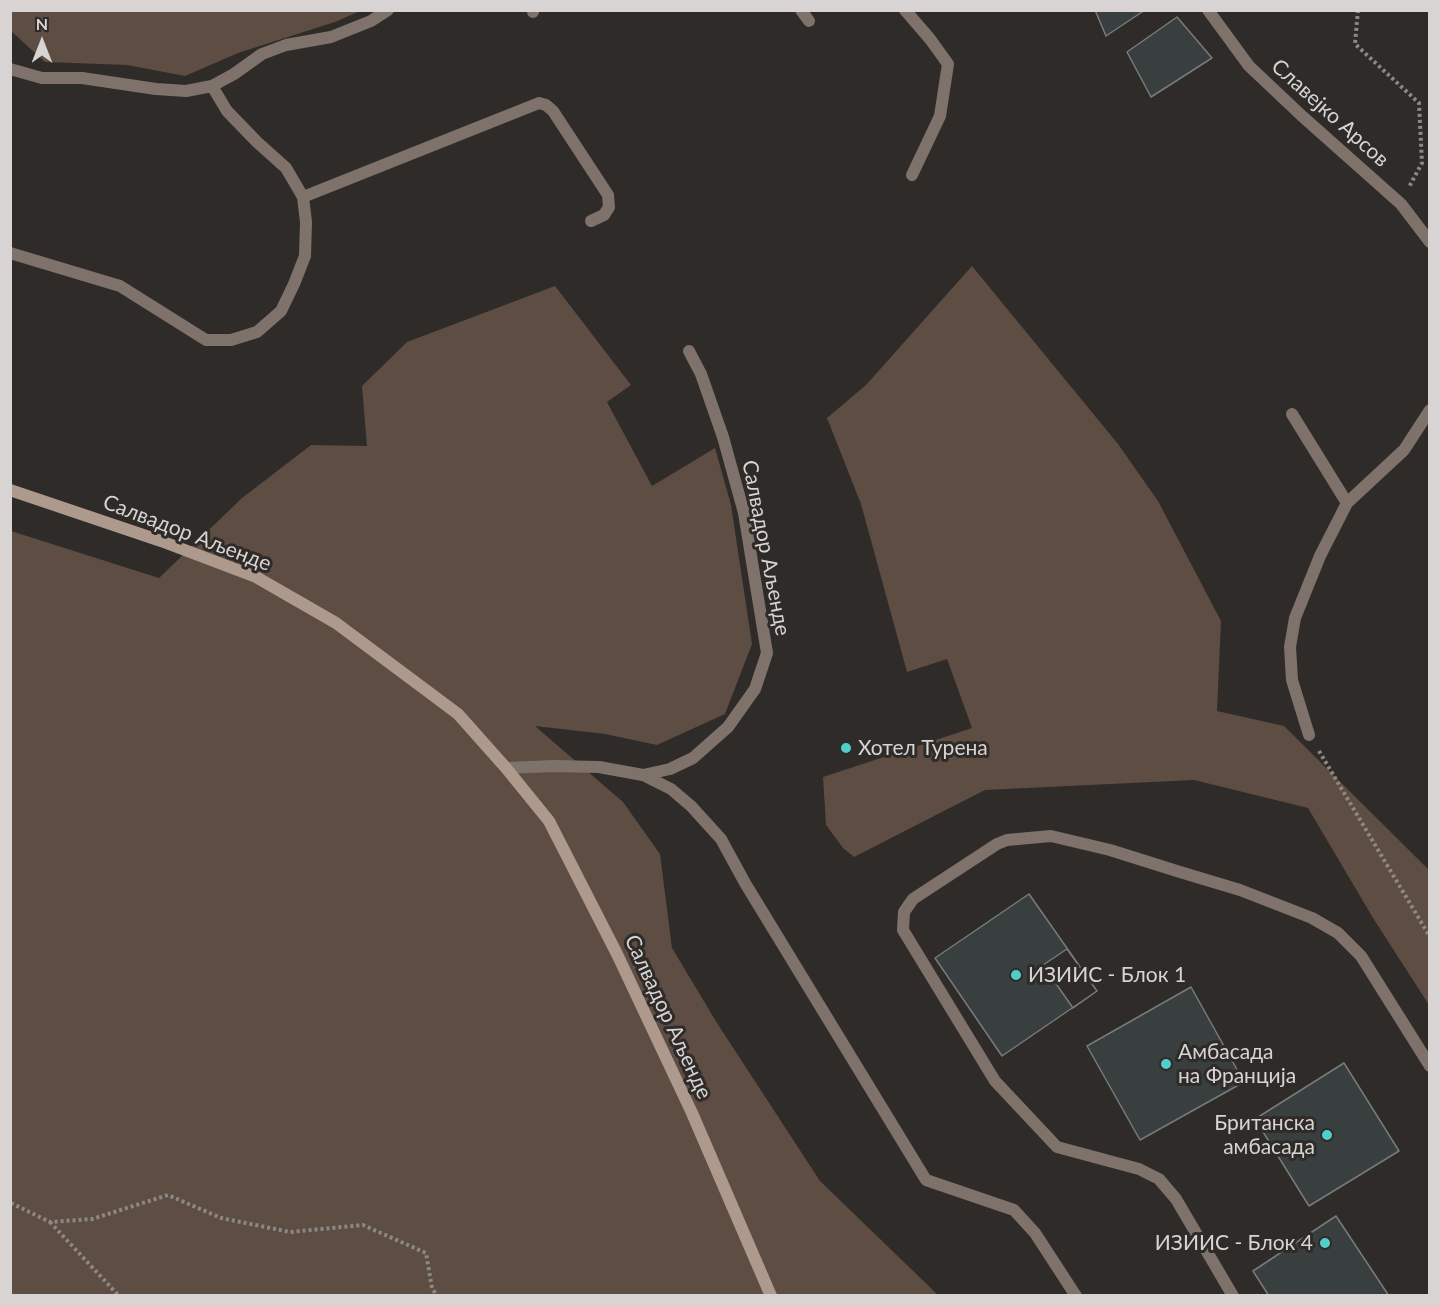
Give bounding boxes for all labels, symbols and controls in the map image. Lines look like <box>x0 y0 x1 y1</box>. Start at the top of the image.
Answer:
north arrow <box>12 12 72 72</box>
text: N <box>36 14 48 33</box>
street label: Славејко Арсов <box>1266 54 1394 172</box>
street label: Салвадор Аљенде <box>737 458 795 638</box>
street label: Салвадор Аљенде <box>99 489 275 577</box>
place label: Хотел Турена <box>858 735 988 761</box>
marker: Хотел Турена <box>839 741 853 755</box>
street label: Салвадор Аљенде <box>619 931 717 1103</box>
place label: ИЗИИС - Блок 1 <box>1028 962 1186 988</box>
marker: ИЗИИС - Блок 1 <box>1009 968 1023 982</box>
place label: Амбасада на Франција <box>1178 1039 1296 1089</box>
marker: Амбасада на Франција <box>1159 1057 1173 1071</box>
place label: Британска амбасада <box>1214 1110 1315 1160</box>
marker: Британска амбасада <box>1320 1128 1334 1142</box>
place label: ИЗИИС - Блок 4 <box>1155 1230 1313 1256</box>
marker: ИЗИИС - Блок 4 <box>1318 1236 1332 1250</box>

